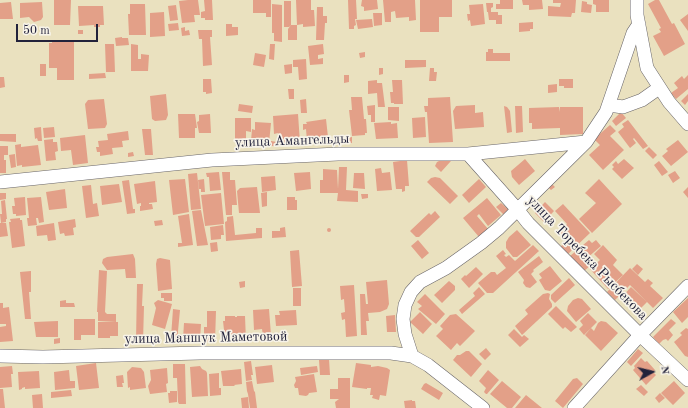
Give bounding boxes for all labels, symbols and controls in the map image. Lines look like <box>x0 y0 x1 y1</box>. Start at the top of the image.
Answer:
scale bar <box>18 16 100 42</box>
text: 50 m <box>23 25 50 37</box>
street label: улица Амангельды <box>234 131 350 151</box>
street label: улица Торебека Рысбекова <box>523 192 651 324</box>
street label: улица Маншук Маметовой <box>124 328 288 348</box>
north arrow <box>632 352 672 392</box>
text: N <box>658 365 670 375</box>

